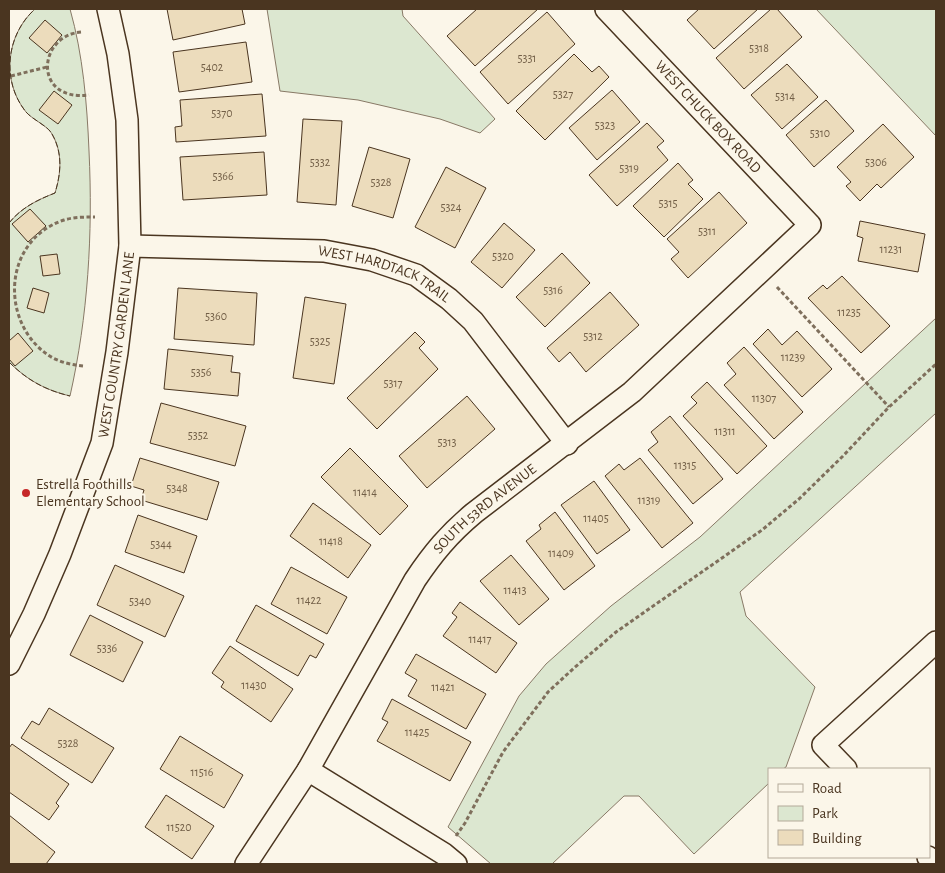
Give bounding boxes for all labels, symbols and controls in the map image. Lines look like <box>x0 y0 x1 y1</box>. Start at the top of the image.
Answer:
house number: 5318 <box>749 42 769 54</box>
house number: 5331 <box>517 52 537 64</box>
street label: WEST CHUCK BOX ROAD <box>652 58 764 176</box>
house number: 5402 <box>201 61 224 73</box>
house number: 5327 <box>553 88 573 100</box>
house number: 5314 <box>775 90 795 102</box>
house number: 5370 <box>211 107 233 119</box>
house number: 5323 <box>595 119 615 131</box>
house number: 5310 <box>810 127 830 139</box>
house number: 5332 <box>310 156 331 168</box>
house number: 5306 <box>865 156 887 168</box>
house number: 5319 <box>619 162 639 174</box>
house number: 5366 <box>212 170 234 182</box>
house number: 5328 <box>370 176 392 188</box>
house number: 5315 <box>658 197 678 209</box>
house number: 5324 <box>440 201 462 213</box>
house number: 5311 <box>698 225 716 237</box>
street label: WEST HARDTACK TRAIL <box>317 243 454 305</box>
house number: 11231 <box>880 243 902 255</box>
house number: 5320 <box>492 250 514 262</box>
street label: WEST COUNTRY GARDEN LANE <box>95 251 137 439</box>
house number: 5316 <box>543 284 563 296</box>
house number: 11235 <box>837 306 861 318</box>
house number: 5360 <box>205 310 227 322</box>
house number: 5312 <box>583 330 603 342</box>
house number: 5325 <box>310 335 330 347</box>
house number: 11239 <box>781 351 806 363</box>
house number: 5356 <box>191 366 212 378</box>
house number: 5317 <box>383 377 403 389</box>
house number: 11307 <box>752 392 776 404</box>
house number: 11311 <box>714 425 736 437</box>
house number: 5352 <box>188 429 209 441</box>
house number: 5313 <box>437 436 457 448</box>
house number: 11315 <box>674 459 696 471</box>
street label: SOUTH 53RD AVENUE <box>430 461 539 556</box>
place label: Estrella Foothills Elementary School <box>36 477 145 509</box>
house number: 5348 <box>166 482 188 494</box>
house number: 11414 <box>353 486 377 498</box>
marker: Estrella Foothills Elementary School <box>20 487 32 499</box>
house number: 11319 <box>638 494 661 506</box>
house number: 11405 <box>583 512 609 524</box>
house number: 11418 <box>319 535 343 547</box>
house number: 5344 <box>150 538 172 550</box>
house number: 11409 <box>548 547 574 559</box>
house number: 11413 <box>503 584 527 596</box>
house number: 11422 <box>297 594 322 606</box>
house number: 5340 <box>129 595 151 607</box>
house number: 11417 <box>468 633 492 645</box>
house number: 5336 <box>97 642 118 654</box>
house number: 11430 <box>241 679 267 691</box>
house number: 11421 <box>431 681 455 693</box>
house number: 11425 <box>405 726 429 738</box>
house number: 5328 <box>57 737 79 749</box>
house number: 11516 <box>190 766 214 778</box>
legend <box>768 768 930 858</box>
text: Road <box>812 781 842 796</box>
text: Park <box>812 806 838 821</box>
house number: 11520 <box>166 821 192 833</box>
text: Building <box>812 831 862 846</box>

